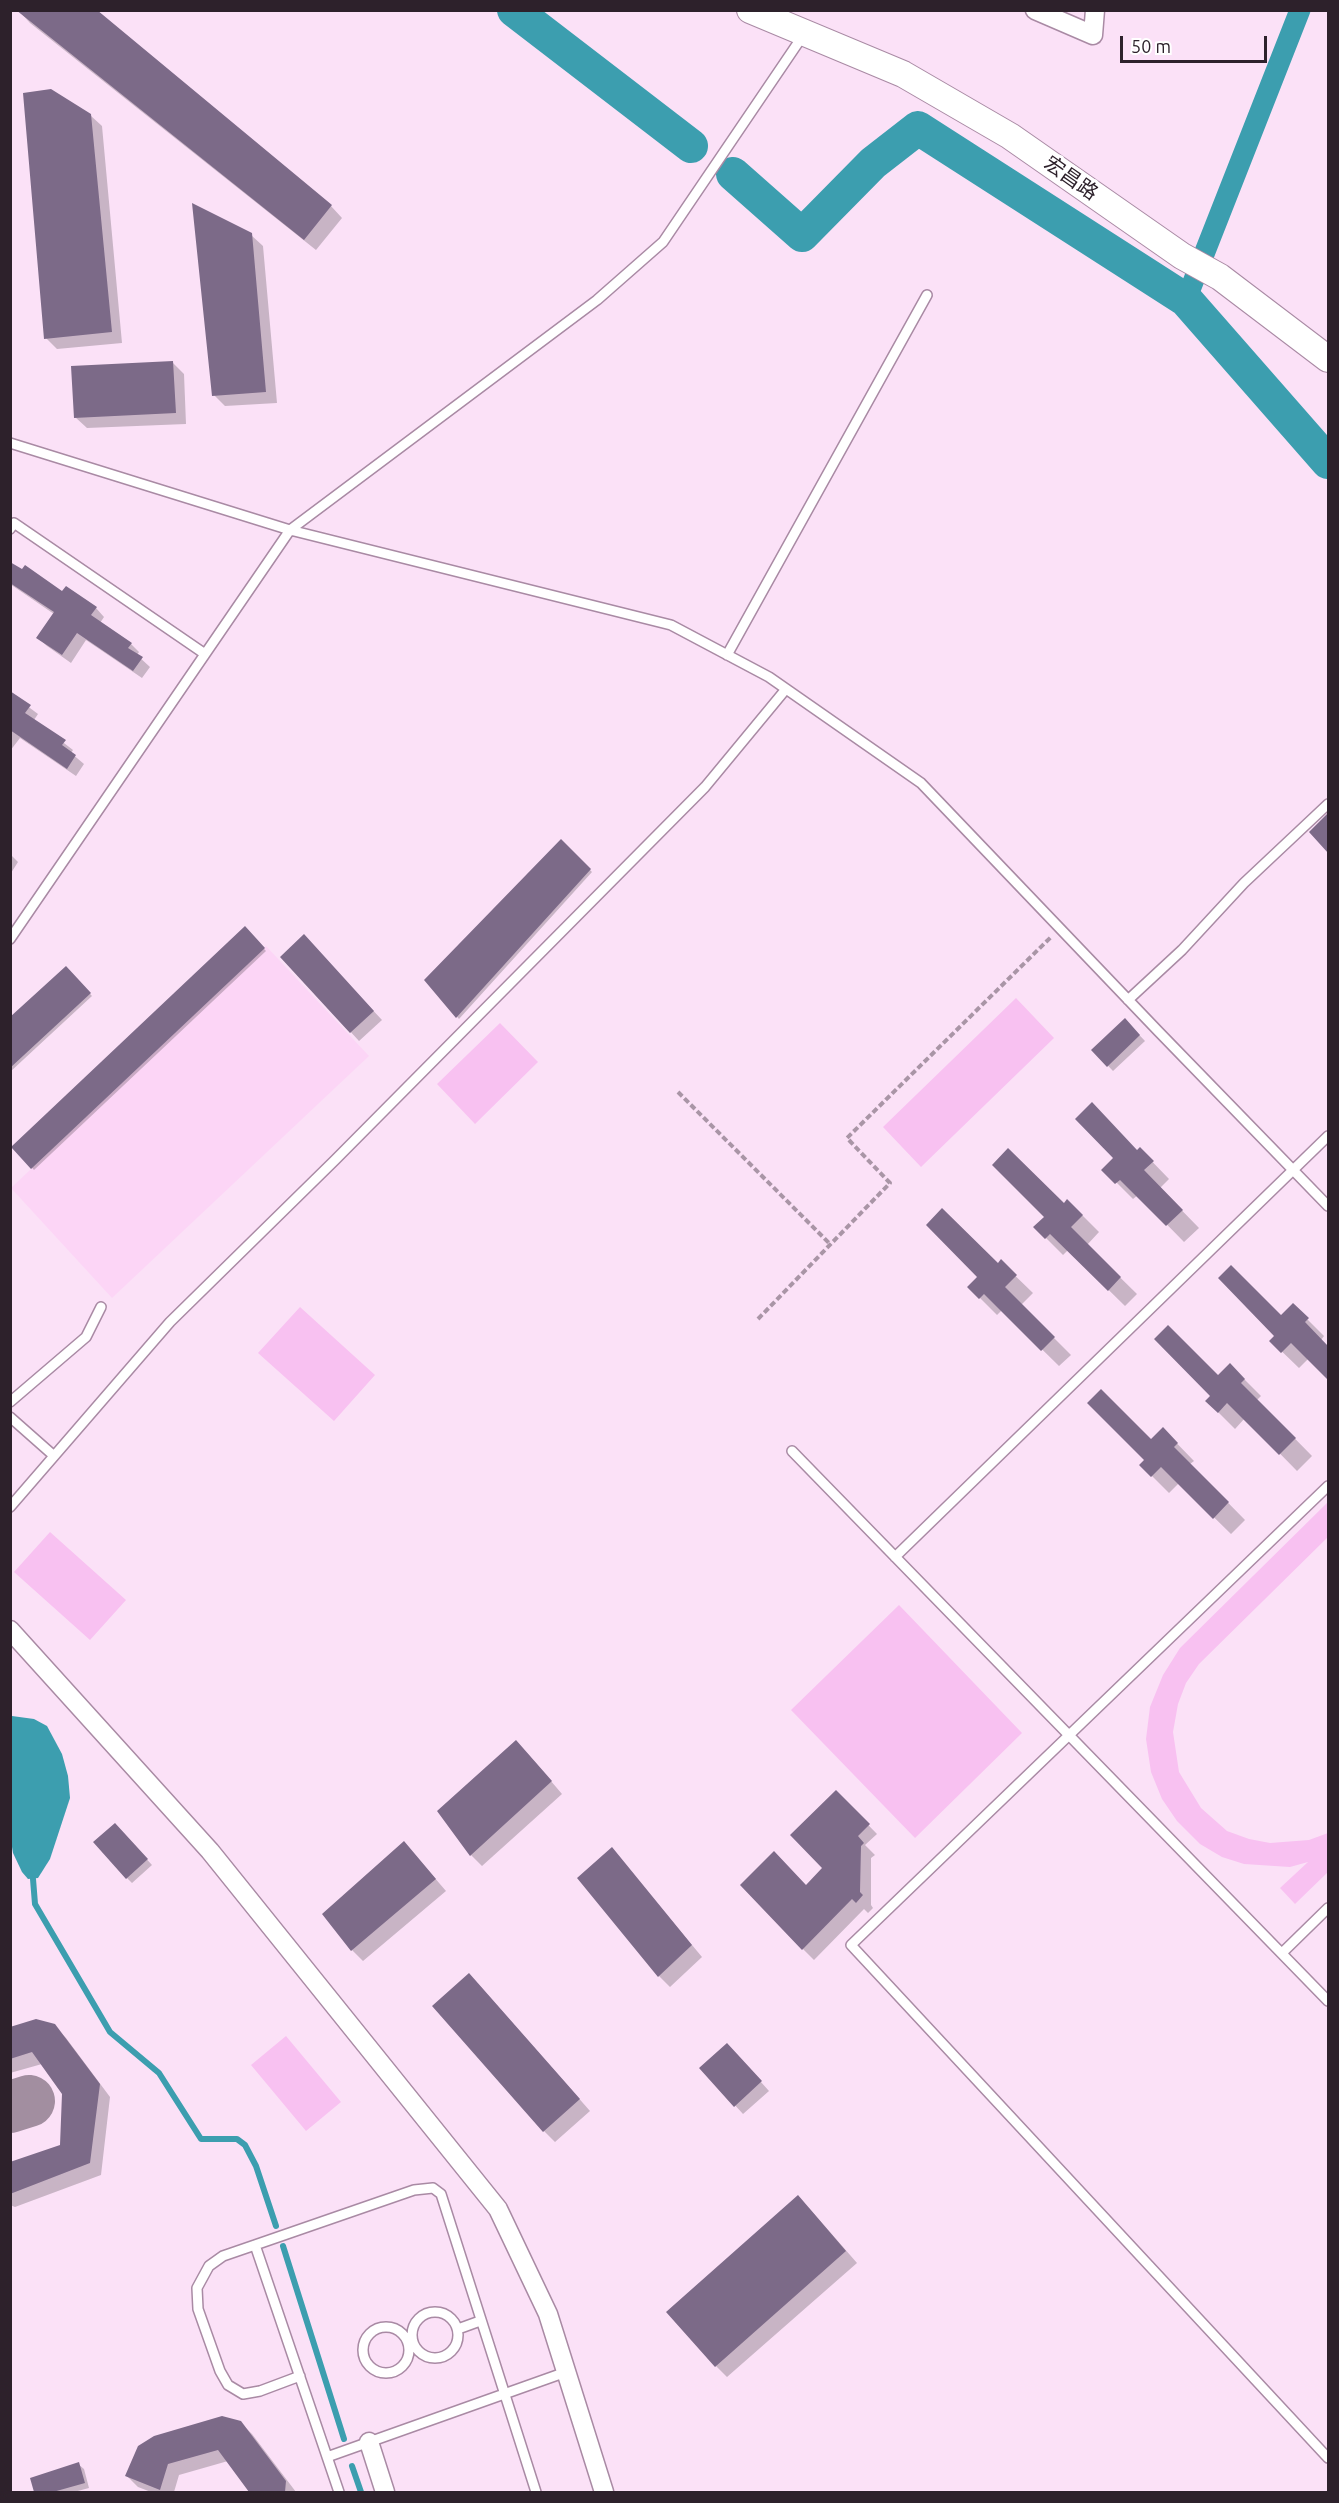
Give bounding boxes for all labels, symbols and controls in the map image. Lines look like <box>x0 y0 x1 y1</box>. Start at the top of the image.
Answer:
scale bar <box>1123 24 1270 62</box>
text: 50 m <box>1131 36 1171 56</box>
street label: 宏昌路 <box>1040 151 1102 205</box>

